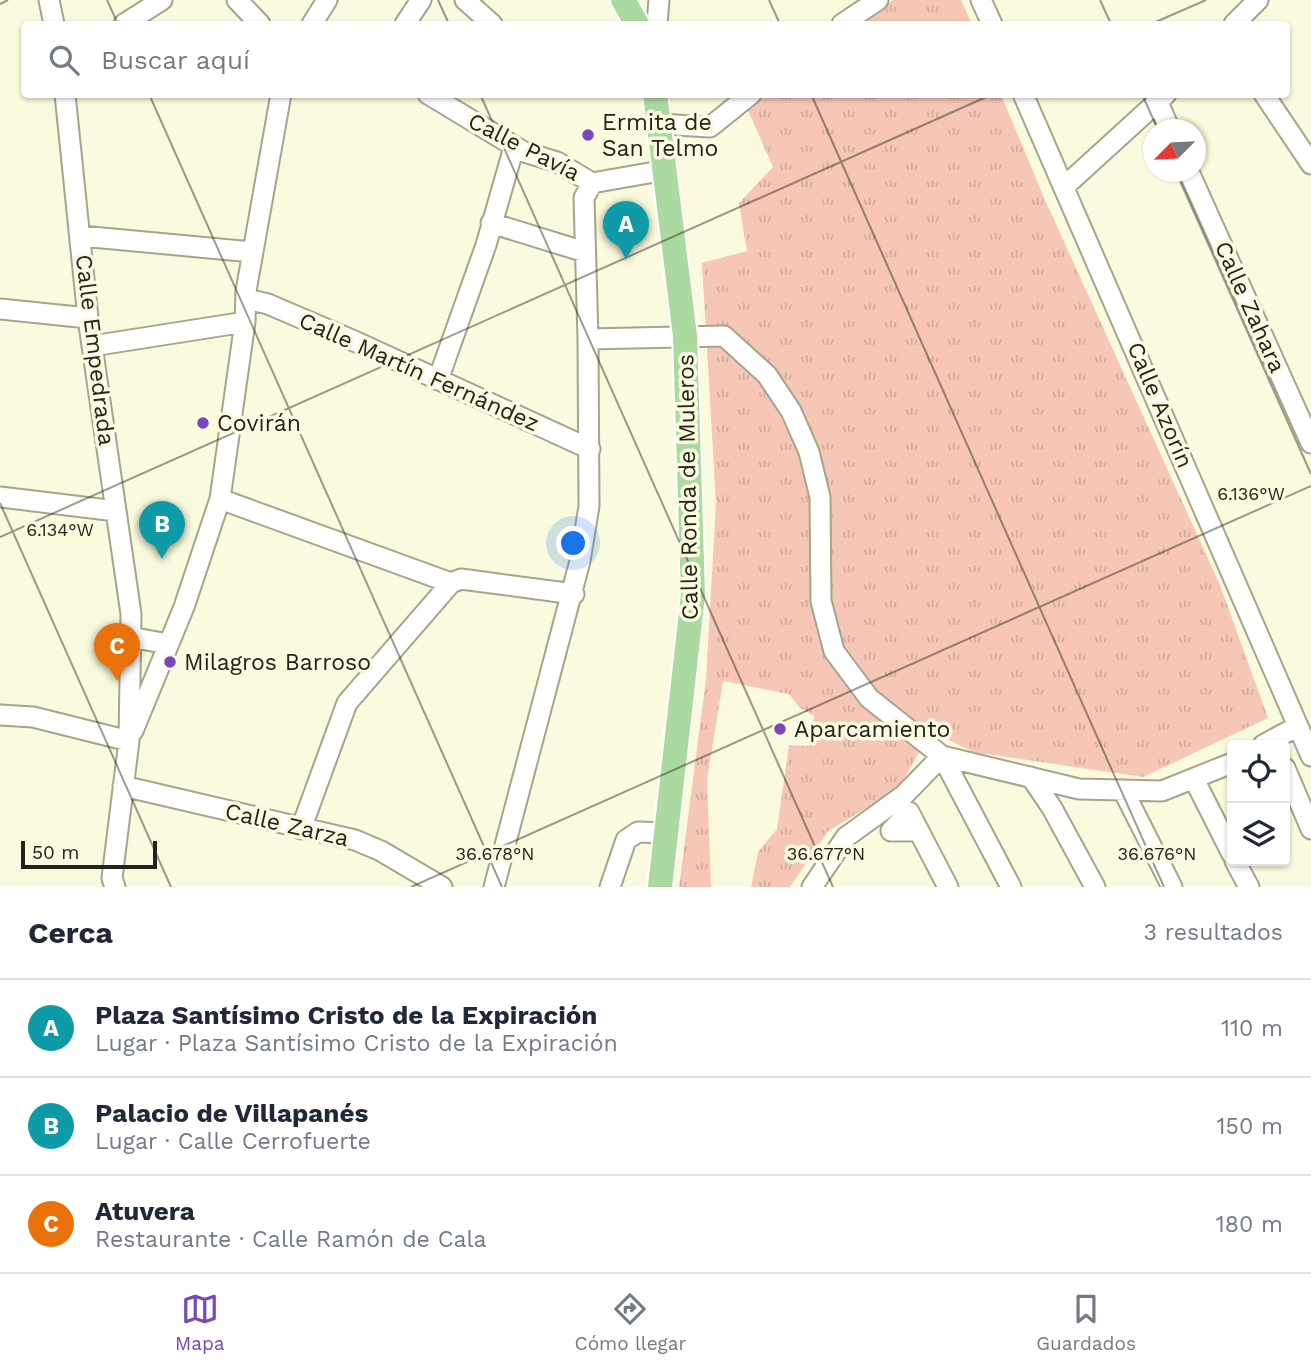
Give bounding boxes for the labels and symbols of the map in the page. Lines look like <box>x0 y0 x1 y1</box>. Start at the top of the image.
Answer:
street label: Calle Pavía <box>464 107 584 187</box>
place label: Ermita de San Telmo <box>602 109 718 162</box>
north arrow <box>1143 119 1206 182</box>
marker: Ermita de San Telmo <box>580 127 596 143</box>
pin: A <box>603 201 649 259</box>
street label: Calle Zahara <box>1209 237 1291 377</box>
street label: Calle Empedrada <box>70 253 120 447</box>
street label: Calle Martín Fernández <box>295 307 543 437</box>
street label: Calle Azorín <box>1121 338 1199 472</box>
street label: Calle Ronda de Muleros <box>672 354 704 620</box>
place label: Covirán <box>217 410 301 437</box>
marker: Covirán <box>195 415 211 431</box>
text: 6.136°W <box>1217 483 1285 504</box>
pin: B <box>139 501 185 559</box>
text: 6.134°W <box>26 519 94 540</box>
your location <box>556 526 590 560</box>
pin: C <box>94 623 140 681</box>
place label: Milagros Barroso <box>184 649 371 676</box>
marker: Milagros Barroso <box>162 654 178 670</box>
place label: Aparcamiento <box>794 716 950 743</box>
marker: Aparcamiento <box>772 721 788 737</box>
street label: Calle Zarza <box>222 798 352 852</box>
scale bar <box>21 838 158 870</box>
text: 36.678°N <box>455 843 535 864</box>
text: 36.677°N <box>787 843 865 864</box>
text: 36.676°N <box>1118 843 1196 864</box>

